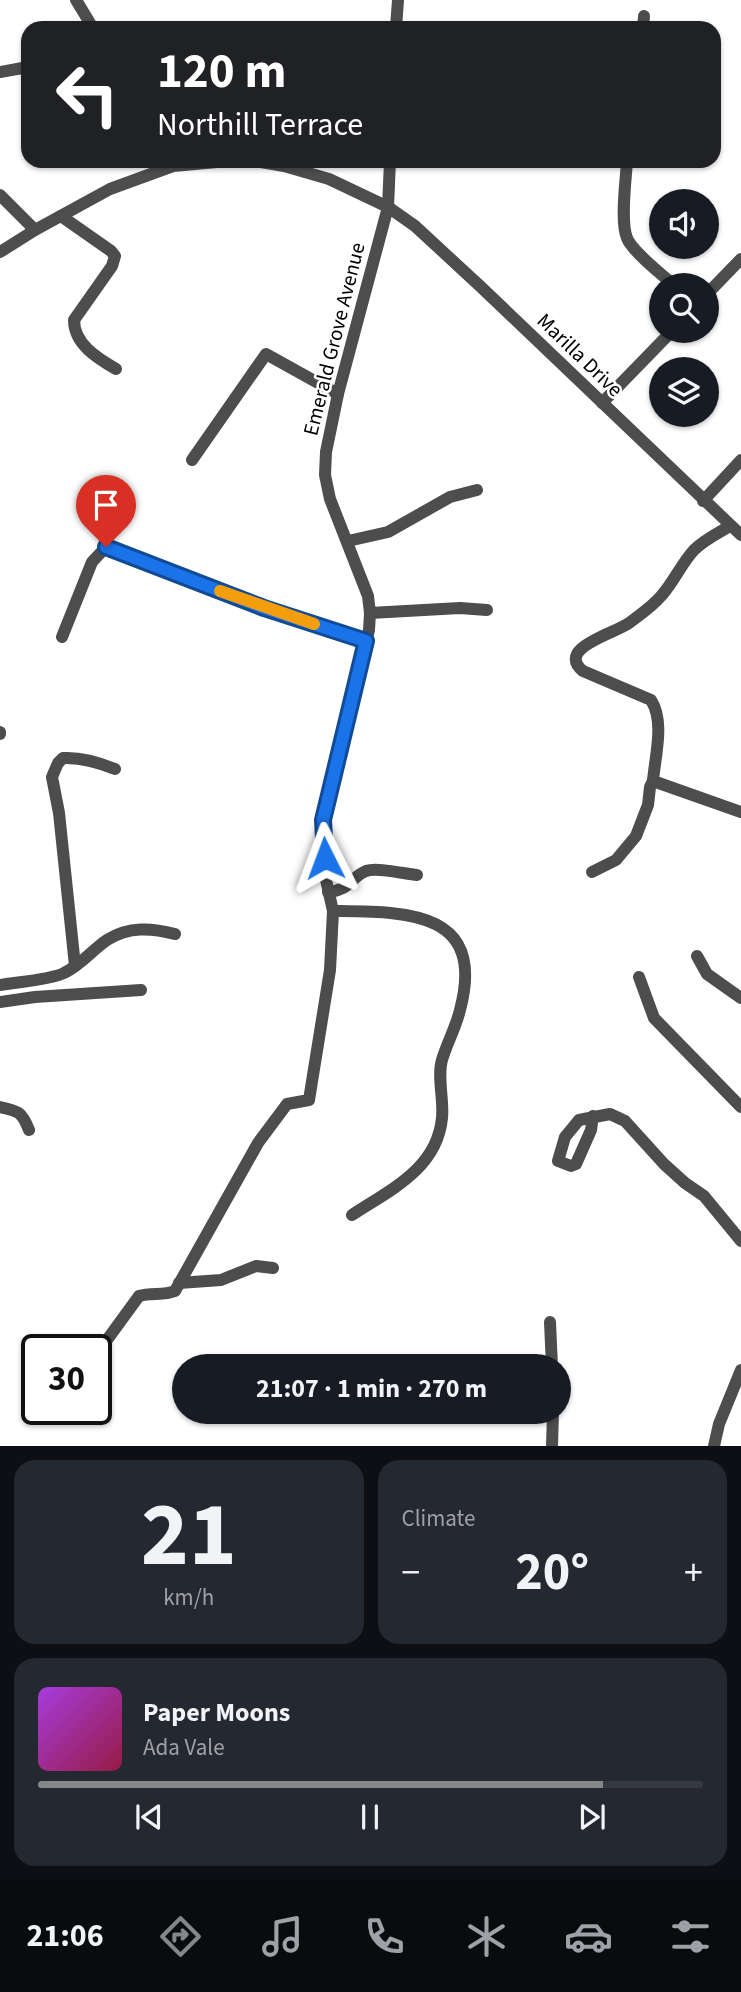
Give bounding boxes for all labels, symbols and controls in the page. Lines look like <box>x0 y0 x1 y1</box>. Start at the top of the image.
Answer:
text: 120 m <box>157 37 286 107</box>
icon: left <box>42 49 133 140</box>
text: Northill Terrace <box>157 102 363 148</box>
map controls <box>649 189 719 427</box>
button: sound <box>649 189 719 259</box>
street label: Emerald Grove Avenue <box>296 239 372 439</box>
button: search <box>649 273 719 343</box>
street label: Marilla Drive <box>530 306 630 404</box>
button: layers <box>649 357 719 427</box>
pin <box>76 475 136 547</box>
icon: arrive <box>87 486 125 524</box>
position arrow <box>288 821 362 895</box>
speed limit sign: 30 <box>21 1334 112 1425</box>
text: 21:07 · 1 min · 270 m <box>256 1370 487 1407</box>
text: 21 <box>141 1471 237 1600</box>
text: Climate <box>402 1502 475 1535</box>
text: 20° <box>515 1536 589 1610</box>
text: − <box>402 1546 420 1600</box>
text: + <box>684 1546 703 1600</box>
text: km/h <box>163 1581 214 1614</box>
text: Paper Moons <box>143 1694 290 1731</box>
text: Ada Vale <box>143 1731 225 1764</box>
icon: previous <box>130 1798 168 1836</box>
icon: pause <box>351 1798 389 1836</box>
icon: next <box>573 1798 611 1836</box>
icon: directions <box>156 1912 205 1961</box>
icon: music <box>258 1912 307 1961</box>
icon: phone <box>360 1912 409 1961</box>
icon: climate <box>462 1912 511 1961</box>
icon: car <box>564 1912 613 1961</box>
icon: filters <box>666 1912 715 1961</box>
text: 21:06 <box>26 1913 104 1959</box>

